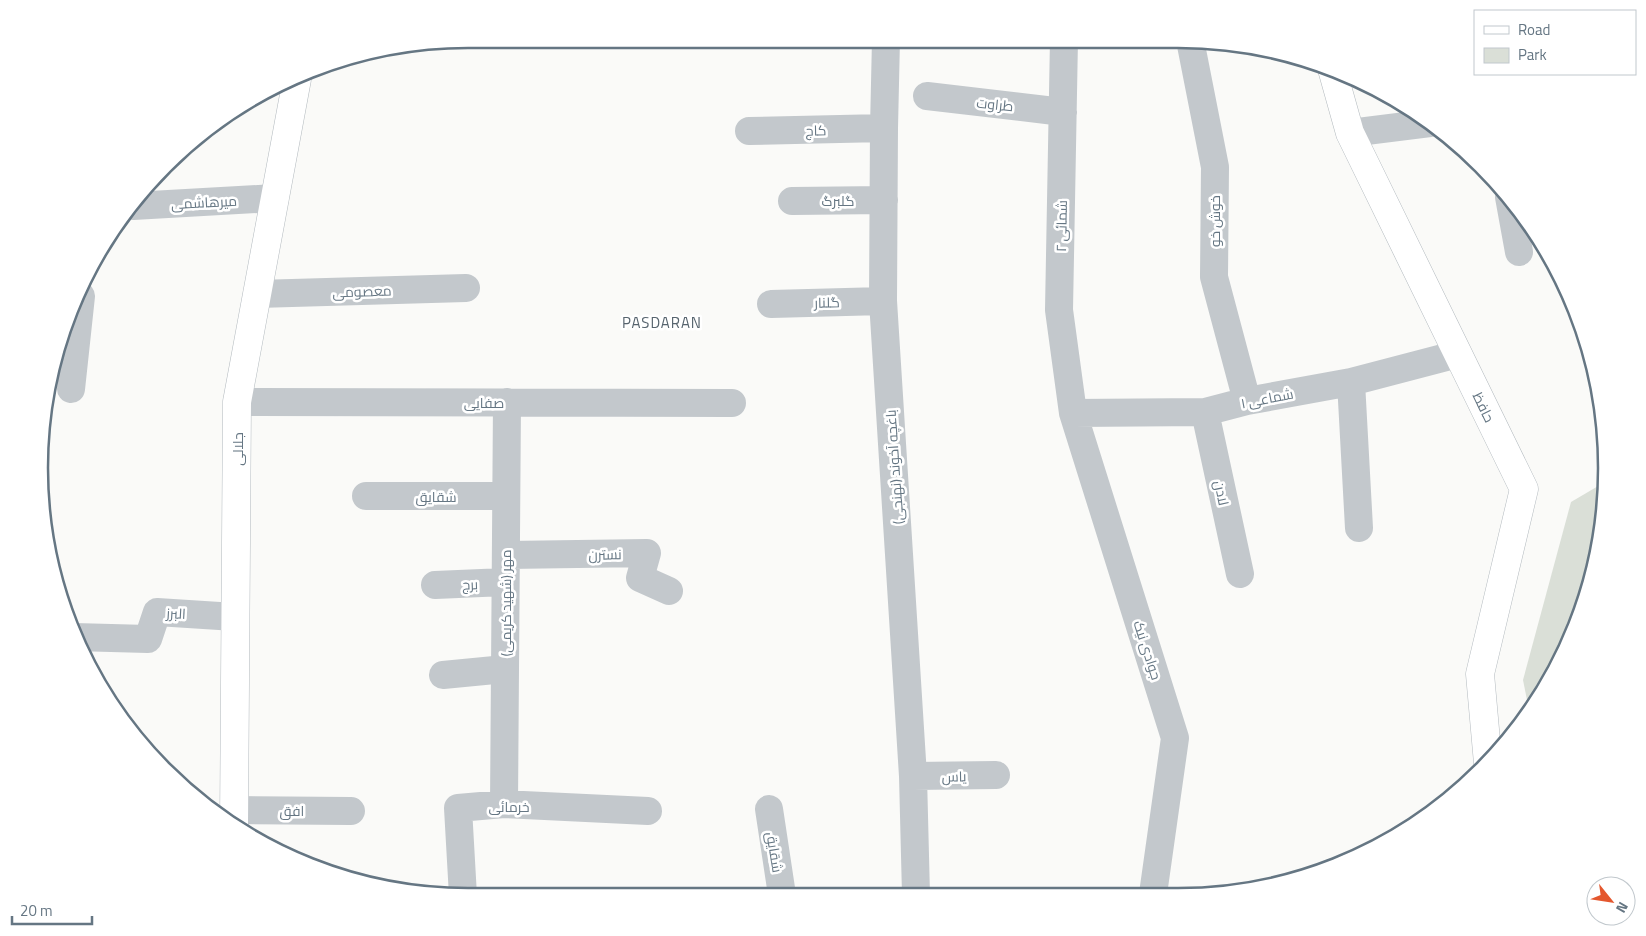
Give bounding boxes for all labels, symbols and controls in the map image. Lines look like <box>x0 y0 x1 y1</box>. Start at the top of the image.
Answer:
legend <box>1474 10 1636 75</box>
text: Road <box>1518 18 1550 41</box>
text: Park <box>1518 43 1547 66</box>
street label: طراوت <box>975 92 1015 116</box>
street label: کاج <box>805 119 827 141</box>
street label: میرهاشمی <box>171 190 237 214</box>
street label: گلبرگ <box>821 190 855 211</box>
street label: خوش خو <box>1204 195 1225 247</box>
street label: شمائی ۲ <box>1050 200 1072 252</box>
street label: معصومی <box>332 279 392 303</box>
street label: گلنار <box>813 291 840 313</box>
district label: PASDARAN <box>622 311 702 334</box>
street label: شماعی ۱ <box>1239 383 1295 413</box>
street label: حافظ <box>1468 388 1500 426</box>
street label: صفایی <box>464 392 504 413</box>
street label: باغچه آخوند (نهنجی) <box>880 409 908 525</box>
street label: جلالی <box>227 432 248 466</box>
street label: لادن <box>1209 479 1235 507</box>
street label: شقایق <box>416 486 456 507</box>
street label: نسترن <box>588 543 622 565</box>
street label: مهر (شهید کریمی) <box>495 550 516 656</box>
street label: برج <box>462 573 478 595</box>
street label: البرز <box>165 602 186 624</box>
street label: جوادی نیک <box>1129 618 1167 682</box>
street label: یاس <box>941 765 967 787</box>
street label: خرمائی <box>488 796 530 817</box>
street label: افق <box>280 800 304 821</box>
street label: شقایق <box>761 830 789 874</box>
north arrow <box>1586 876 1636 926</box>
scale bar <box>12 894 92 926</box>
text: N <box>1611 898 1634 917</box>
text: 20 m <box>20 899 53 922</box>

